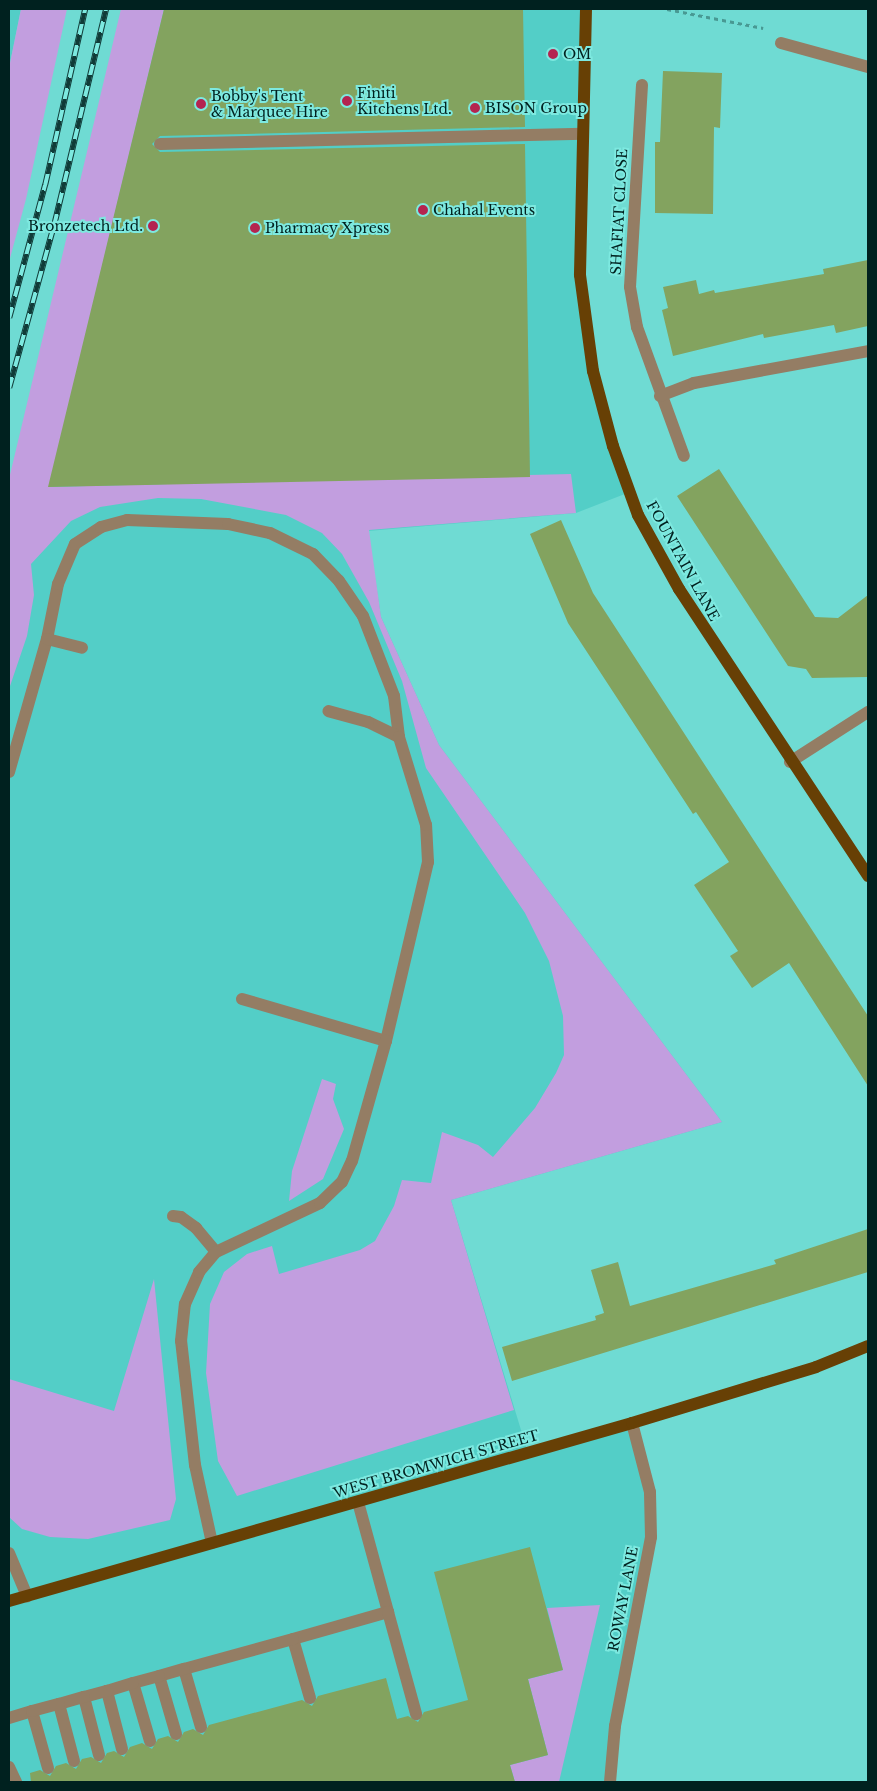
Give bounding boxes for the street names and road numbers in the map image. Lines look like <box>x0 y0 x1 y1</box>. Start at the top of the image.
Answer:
street label: SHAFIAT CLOSE <box>607 148 631 276</box>
street label: FOUNTAIN LANE <box>643 498 723 624</box>
street label: WEST BROMWICH STREET <box>331 1426 541 1502</box>
street label: ROWAY LANE <box>605 1545 641 1653</box>

